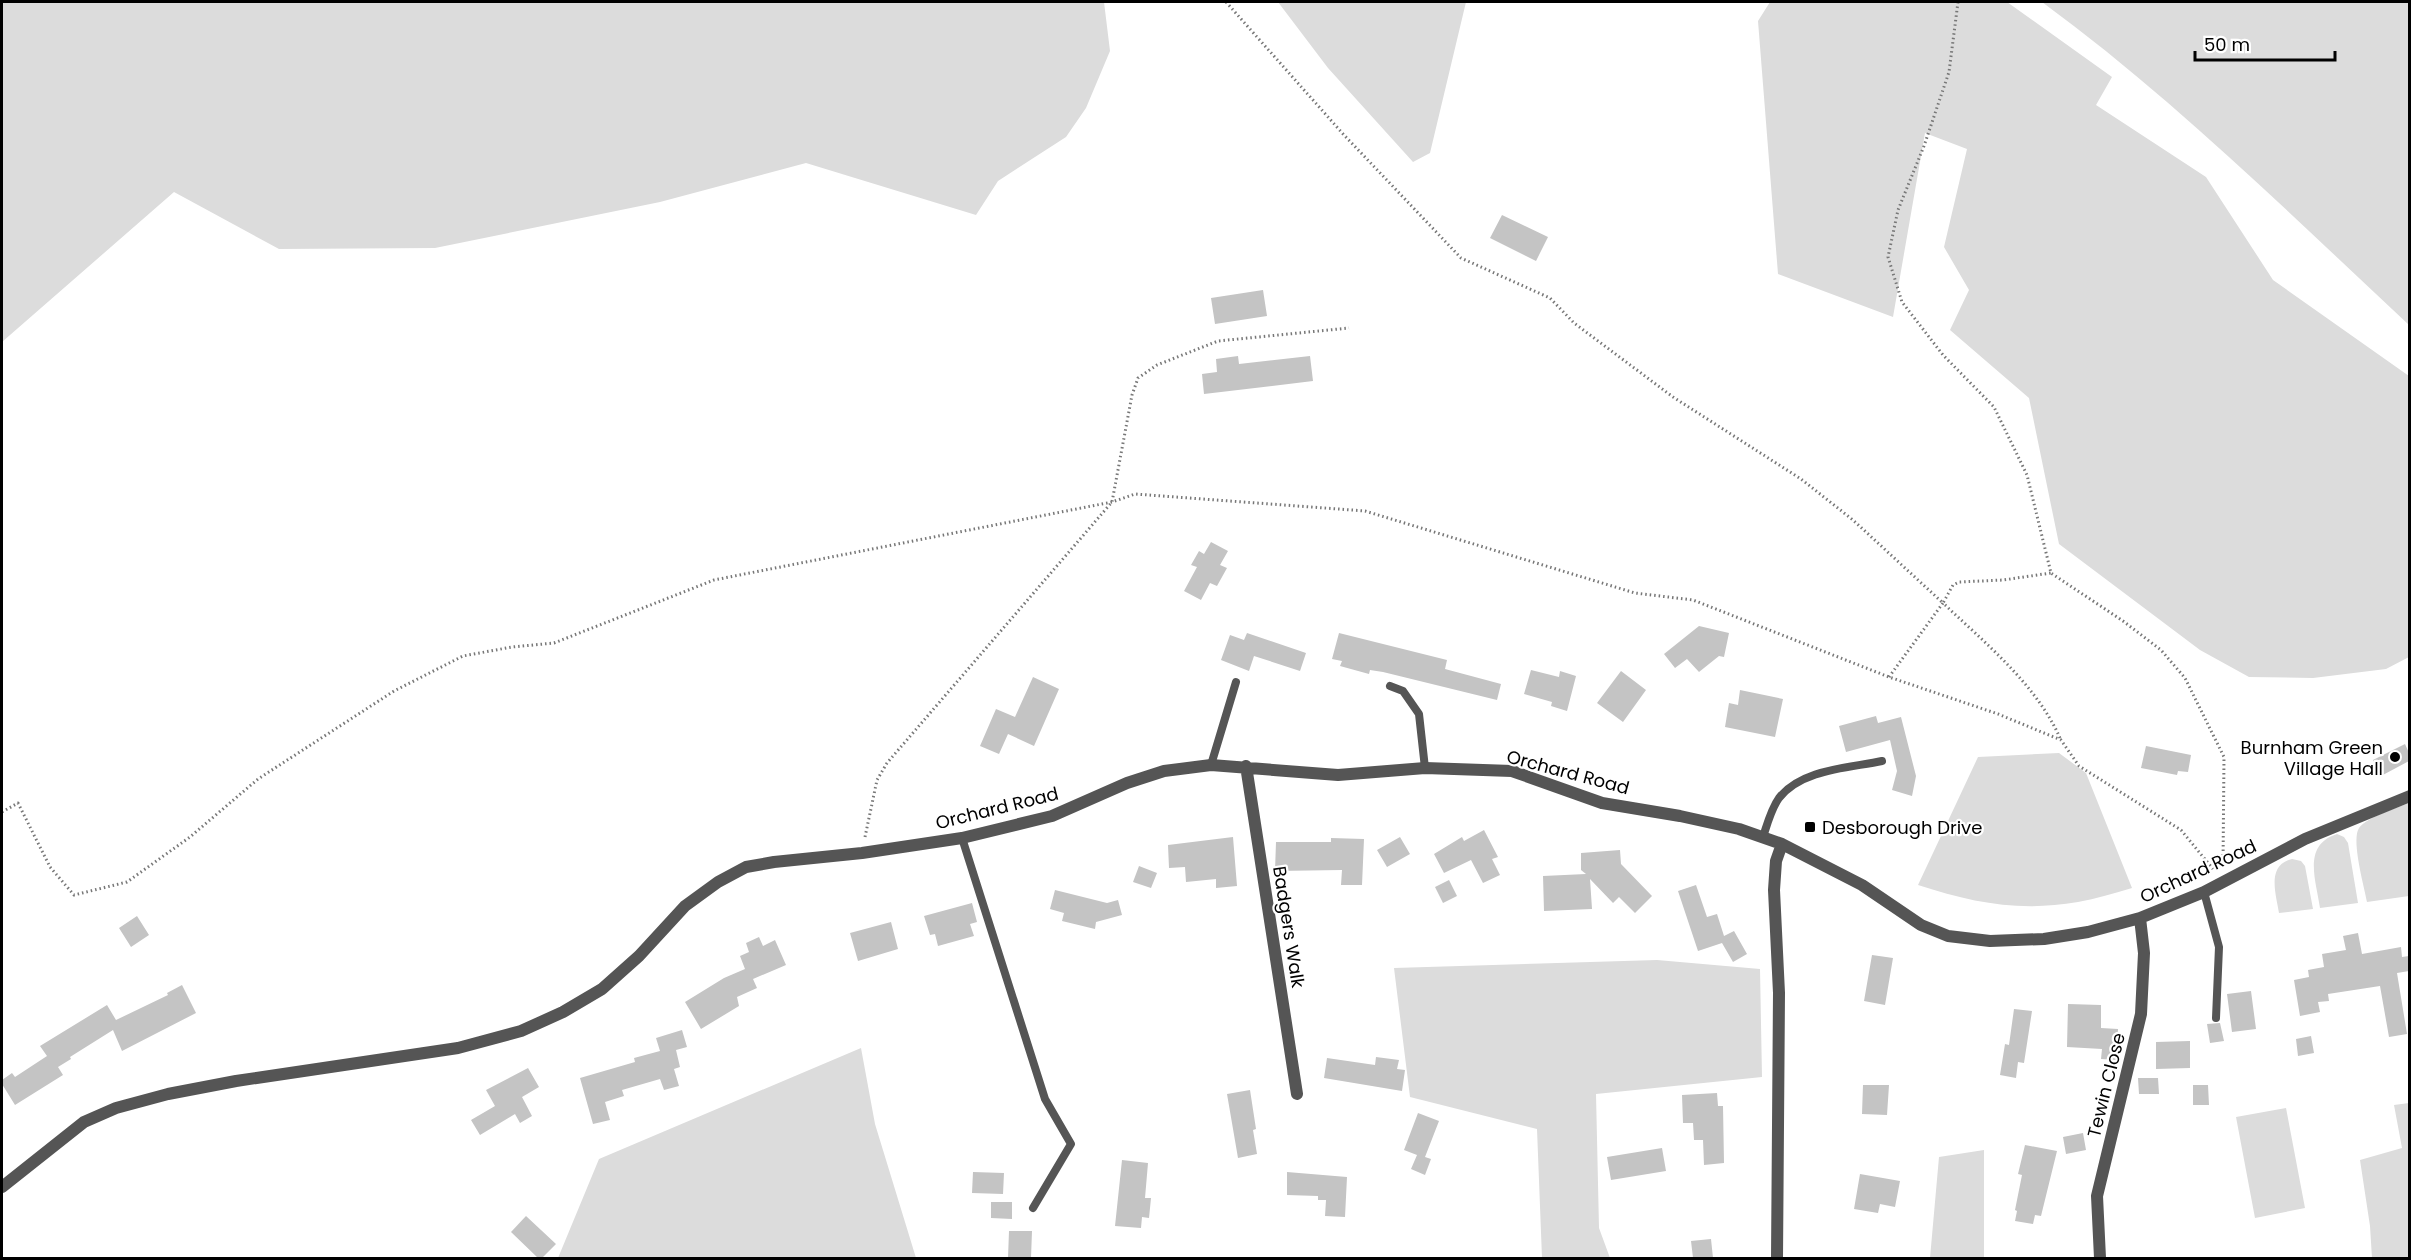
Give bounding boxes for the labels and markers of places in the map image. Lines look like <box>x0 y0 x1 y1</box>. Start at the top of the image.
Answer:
place label: Burnham Green Village Hall <box>2241 735 2383 781</box>
marker: Burnham Green Village Hall <box>2388 750 2402 764</box>
place label: Desborough Drive <box>1822 815 1982 840</box>
marker: Desborough Drive <box>1803 820 1817 834</box>

